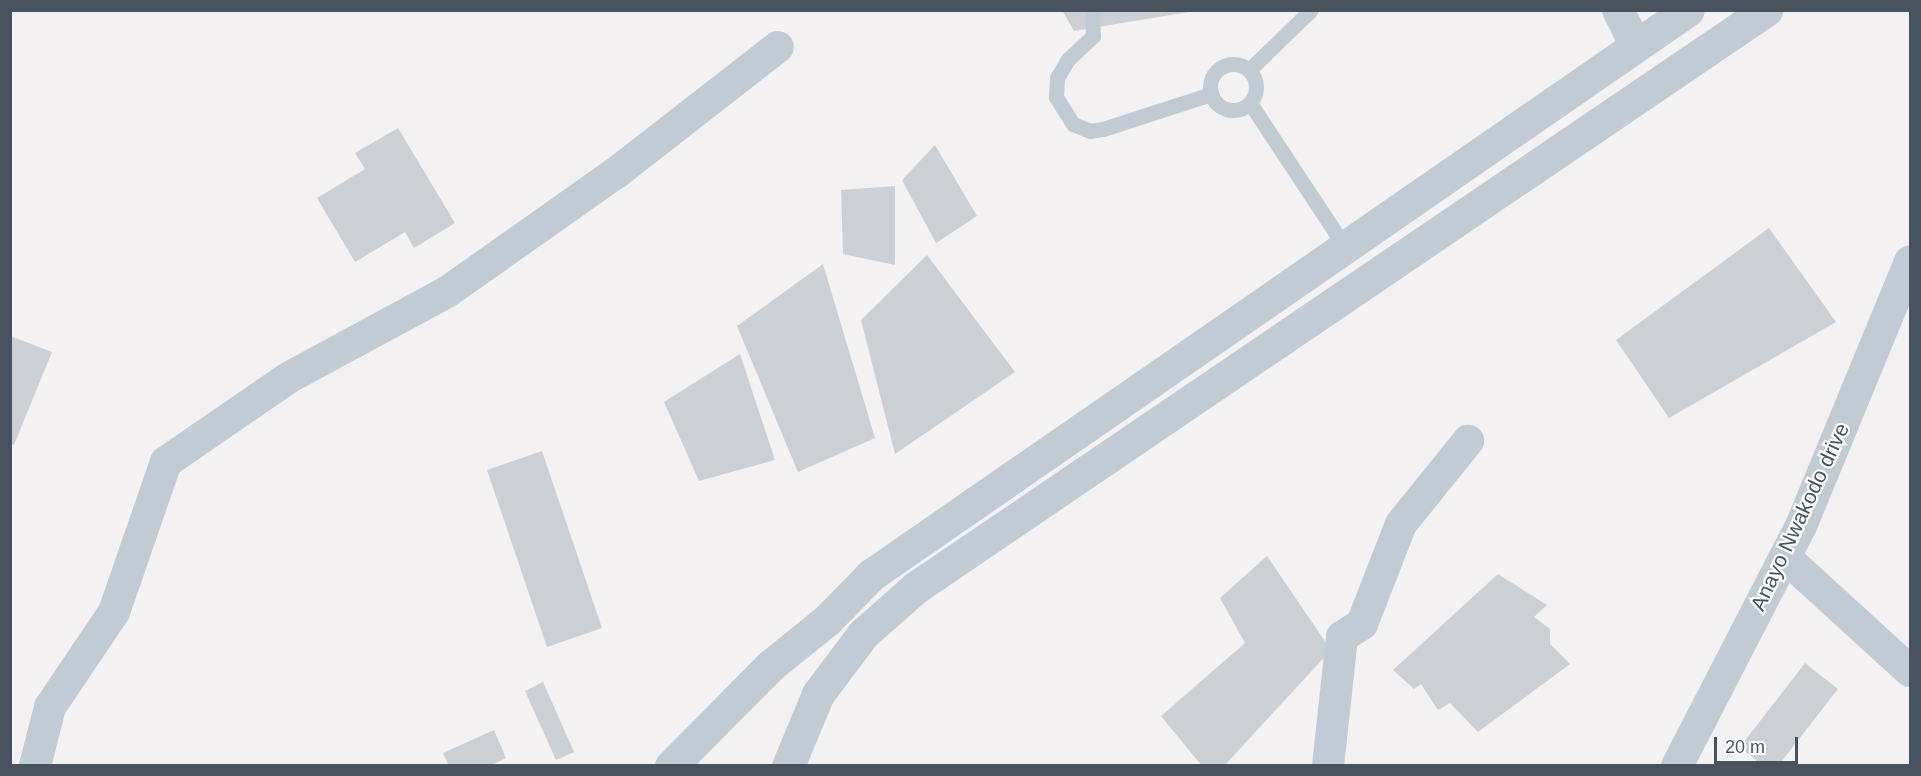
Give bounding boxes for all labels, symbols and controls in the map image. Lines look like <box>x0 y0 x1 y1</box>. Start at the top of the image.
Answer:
street label: Anayo Nwakodo drive <box>1745 419 1855 615</box>
scale bar <box>1717 725 1801 763</box>
text: 20 m <box>1725 737 1765 757</box>

